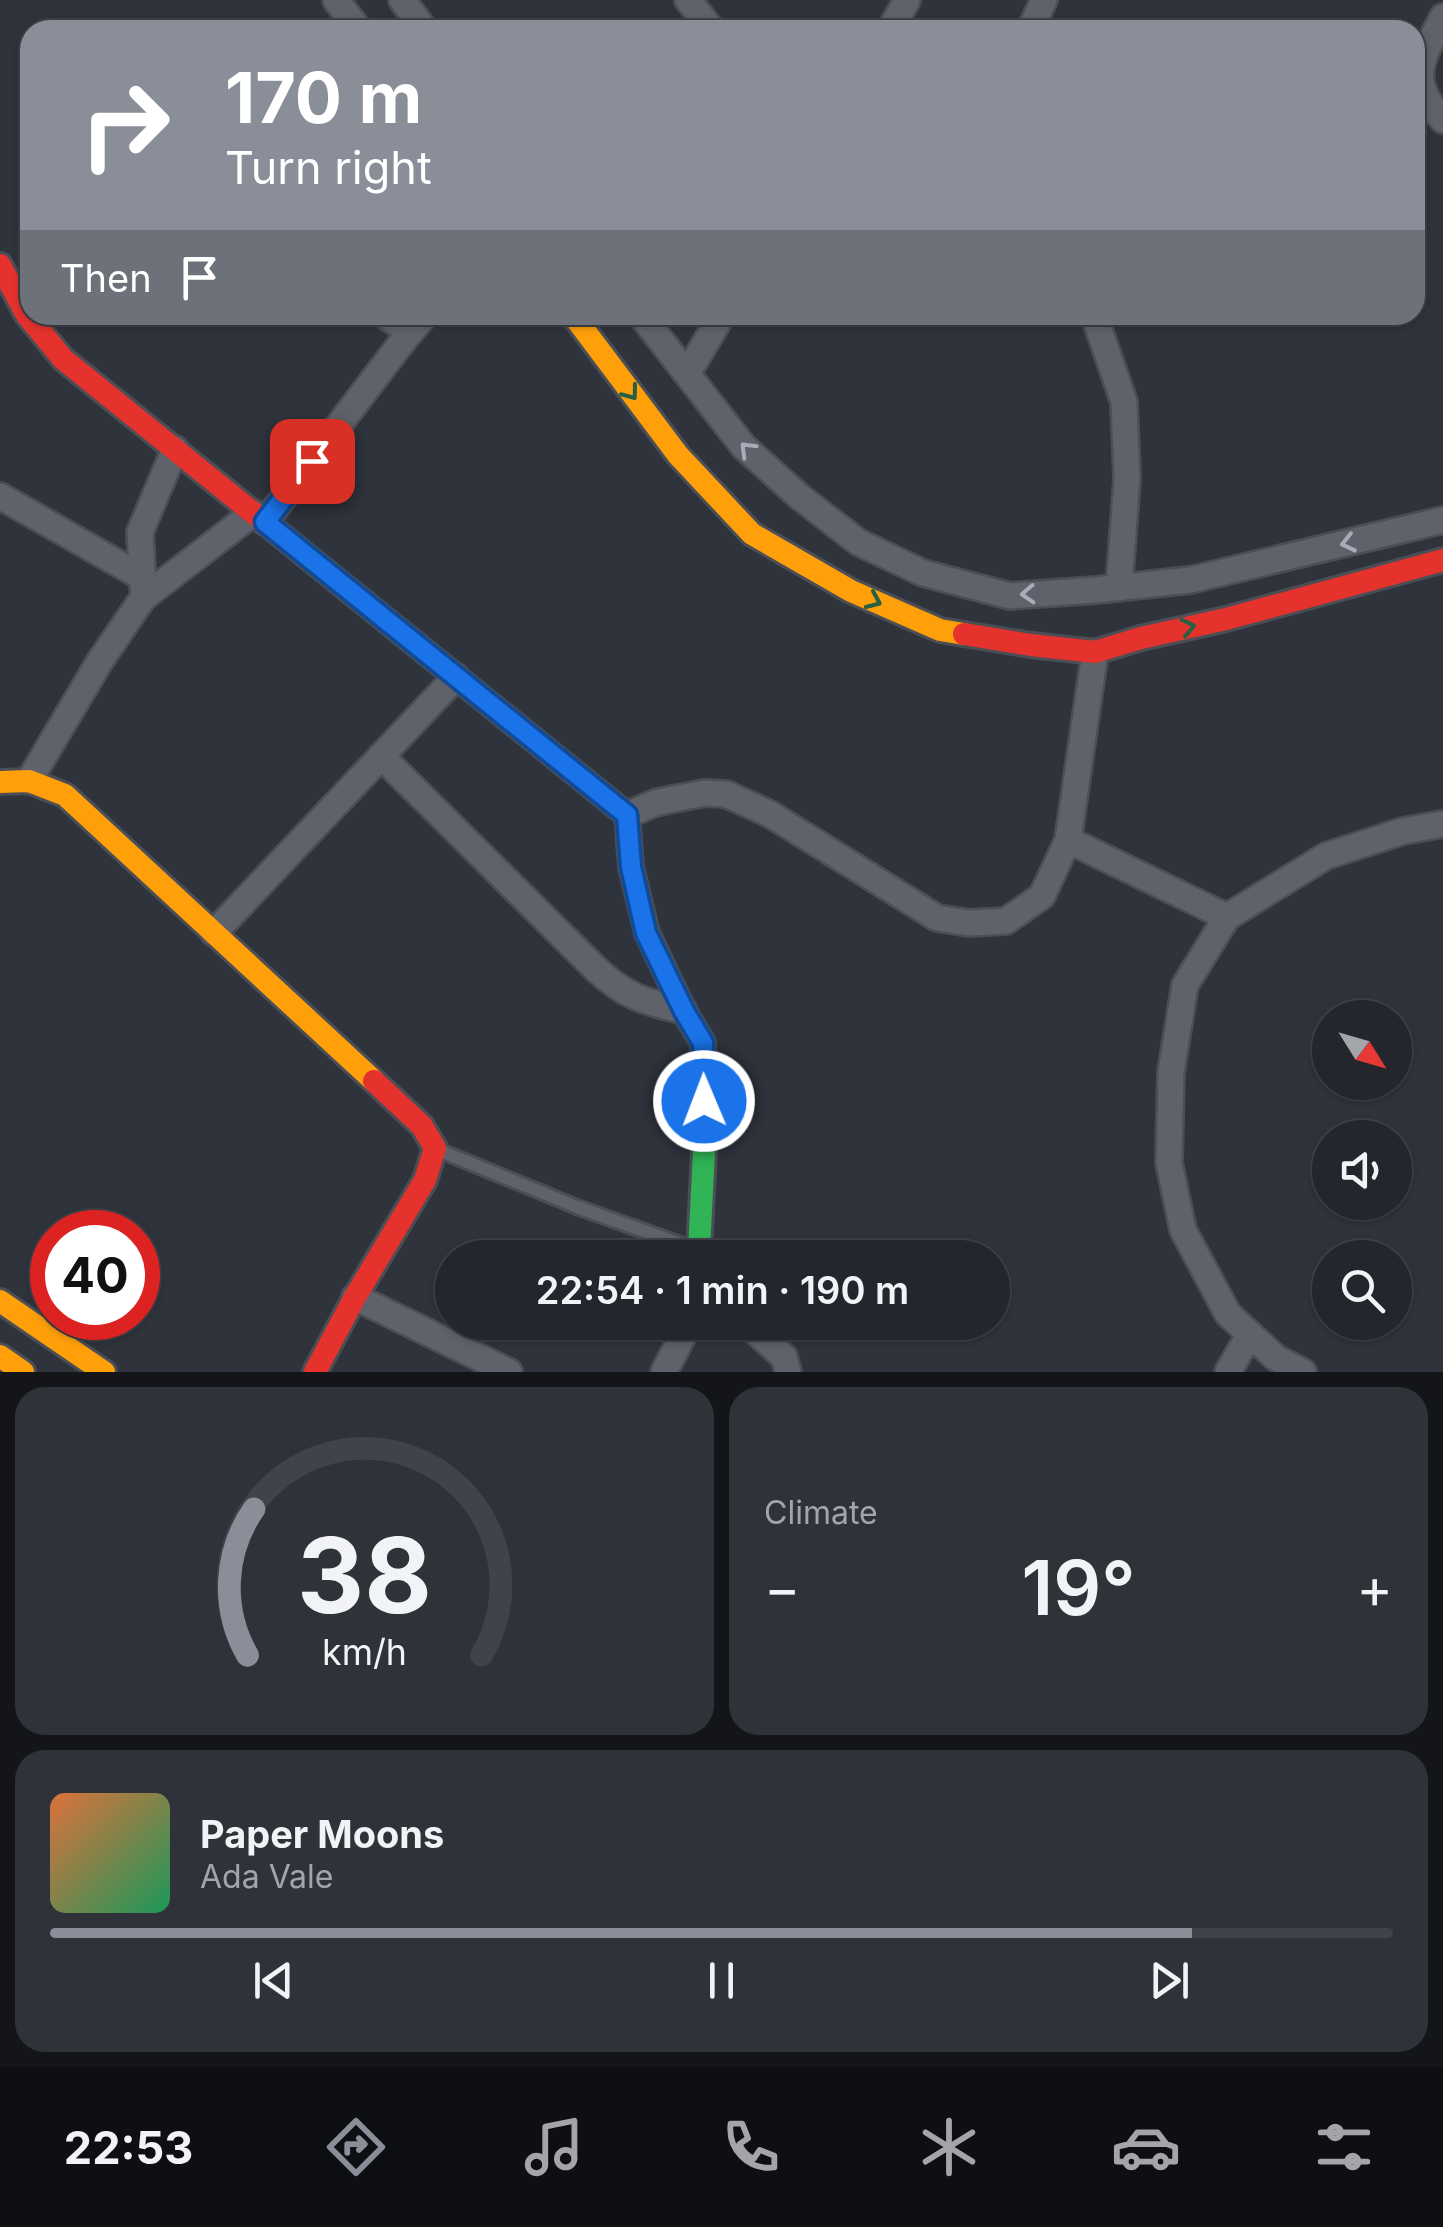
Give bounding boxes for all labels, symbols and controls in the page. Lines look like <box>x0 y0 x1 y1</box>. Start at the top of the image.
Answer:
text: 170 m <box>225 55 422 140</box>
icon: right <box>60 60 190 190</box>
text: Turn right <box>225 140 432 195</box>
icon: arrive <box>172 250 227 305</box>
text: Then <box>60 255 152 301</box>
one-way arrow <box>620 382 637 400</box>
pin <box>270 419 355 504</box>
icon: arrive <box>285 434 340 489</box>
one-way arrow <box>741 442 759 460</box>
one-way arrow <box>1340 531 1357 552</box>
one-way arrow <box>1020 583 1036 605</box>
one-way arrow <box>864 589 882 609</box>
one-way arrow <box>1179 618 1196 639</box>
north arrow <box>1312 1000 1412 1100</box>
map controls <box>1312 1000 1412 1340</box>
position arrow <box>652 1049 756 1153</box>
button: sound <box>1312 1120 1412 1220</box>
speed limit sign: 40 <box>30 1210 160 1340</box>
button: search <box>1312 1240 1412 1340</box>
text: 22:54 · 1 min · 190 m <box>536 1267 909 1313</box>
text: Climate <box>764 1493 878 1532</box>
text: 38 <box>297 1512 432 1638</box>
text: 19° <box>1021 1542 1136 1633</box>
text: − <box>764 1555 800 1621</box>
text: + <box>1357 1555 1393 1621</box>
text: km/h <box>322 1630 407 1674</box>
text: Paper Moons <box>200 1811 444 1857</box>
text: Ada Vale <box>200 1857 333 1896</box>
icon: previous <box>246 1953 301 2008</box>
icon: pause <box>694 1953 749 2008</box>
icon: next <box>1142 1953 1197 2008</box>
icon: directions <box>321 2112 391 2182</box>
icon: music <box>519 2112 589 2182</box>
icon: phone <box>716 2112 786 2182</box>
icon: climate <box>914 2112 984 2182</box>
icon: car <box>1111 2112 1181 2182</box>
icon: filters <box>1309 2112 1379 2182</box>
text: 22:53 <box>64 2120 193 2175</box>

